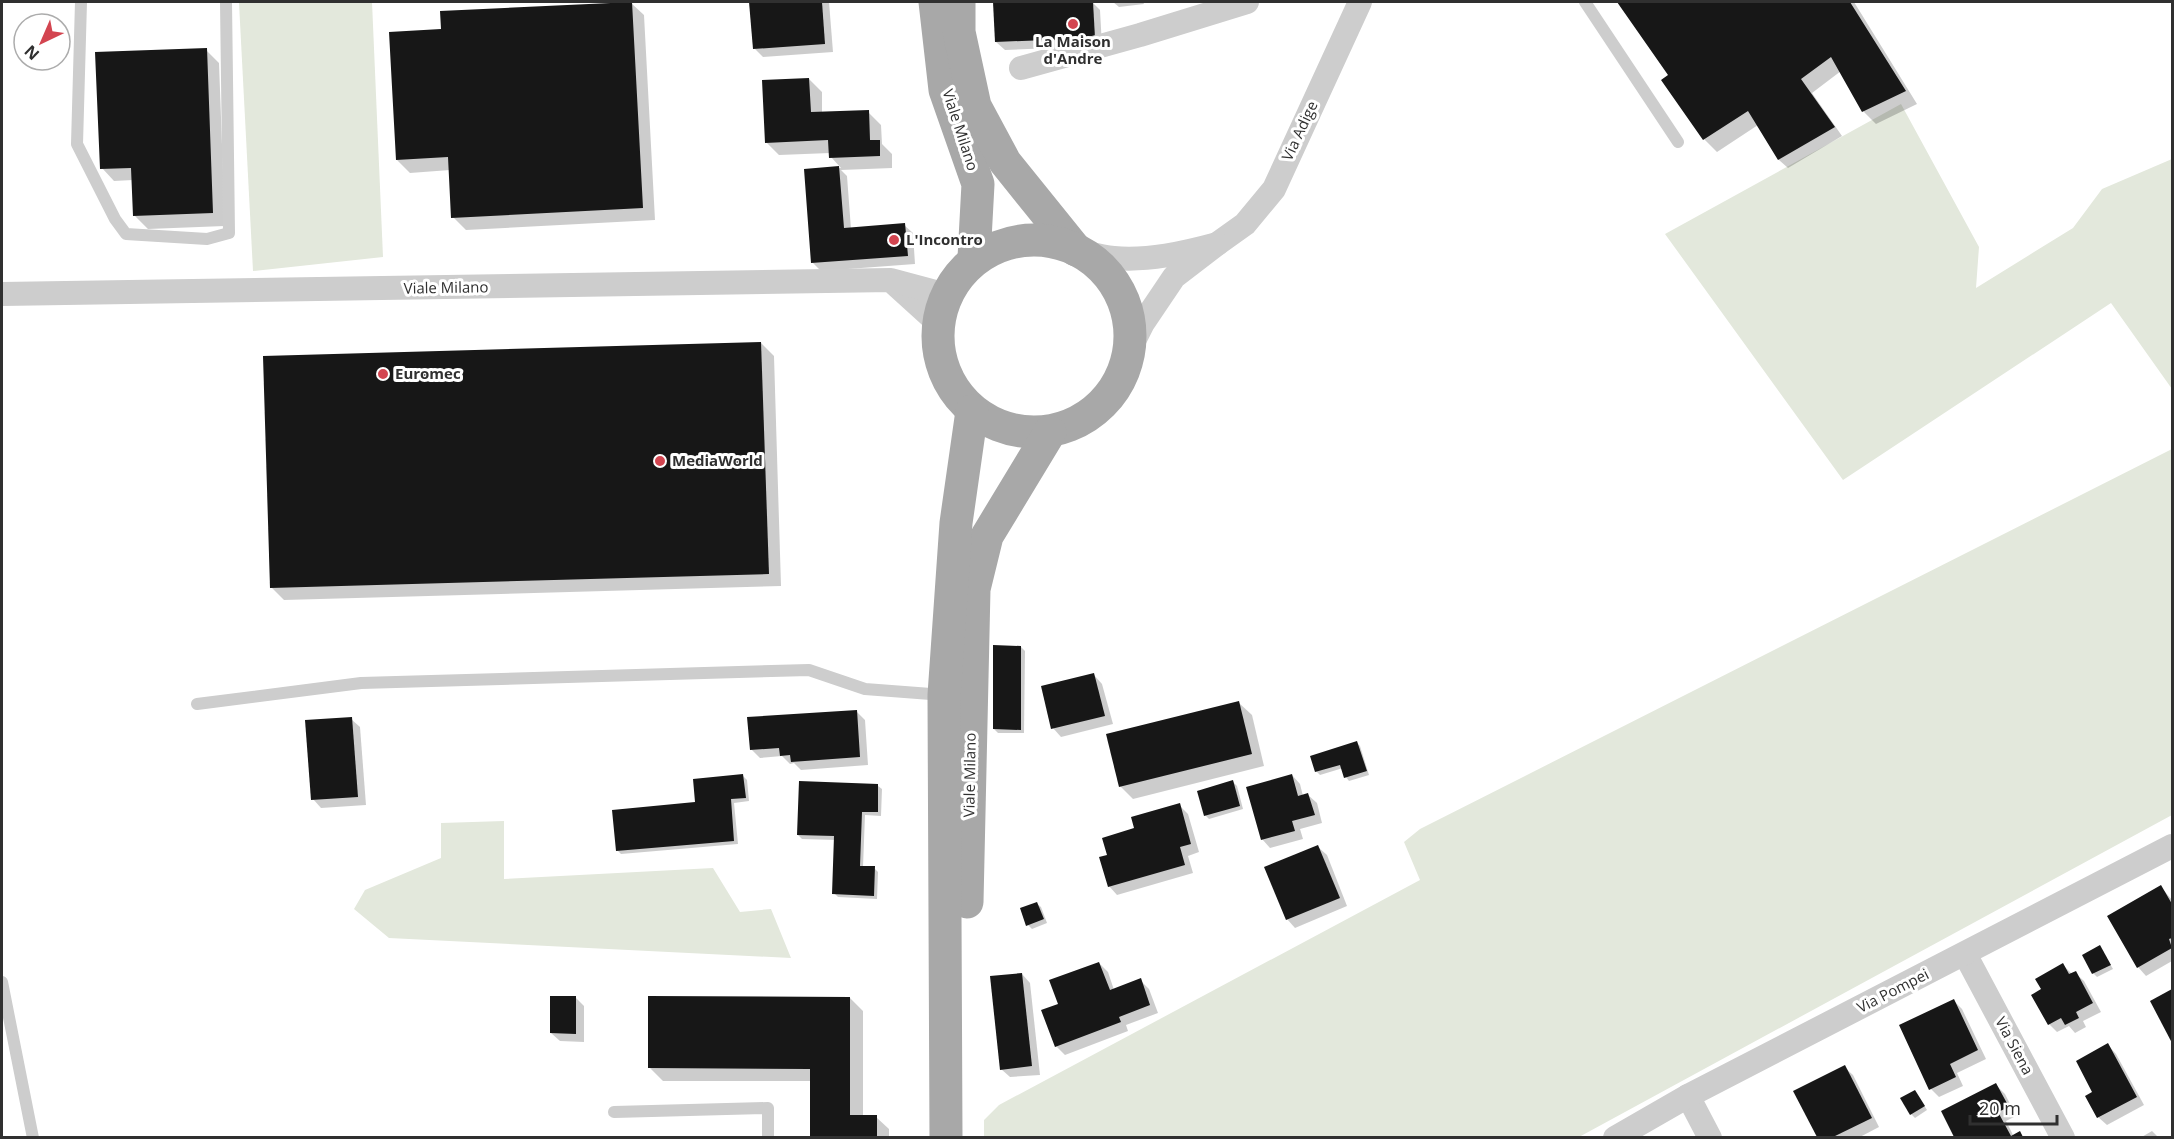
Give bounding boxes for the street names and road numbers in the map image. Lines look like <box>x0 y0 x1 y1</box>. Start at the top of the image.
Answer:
street label: Viale Milano <box>938 86 984 173</box>
street label: Via Adige <box>1277 97 1322 164</box>
street label: Viale Milano <box>403 276 489 298</box>
street label: Viale Milano <box>958 732 980 818</box>
street label: Via Pompei <box>1853 963 1932 1017</box>
street label: Via Siena <box>1991 1013 2038 1078</box>

